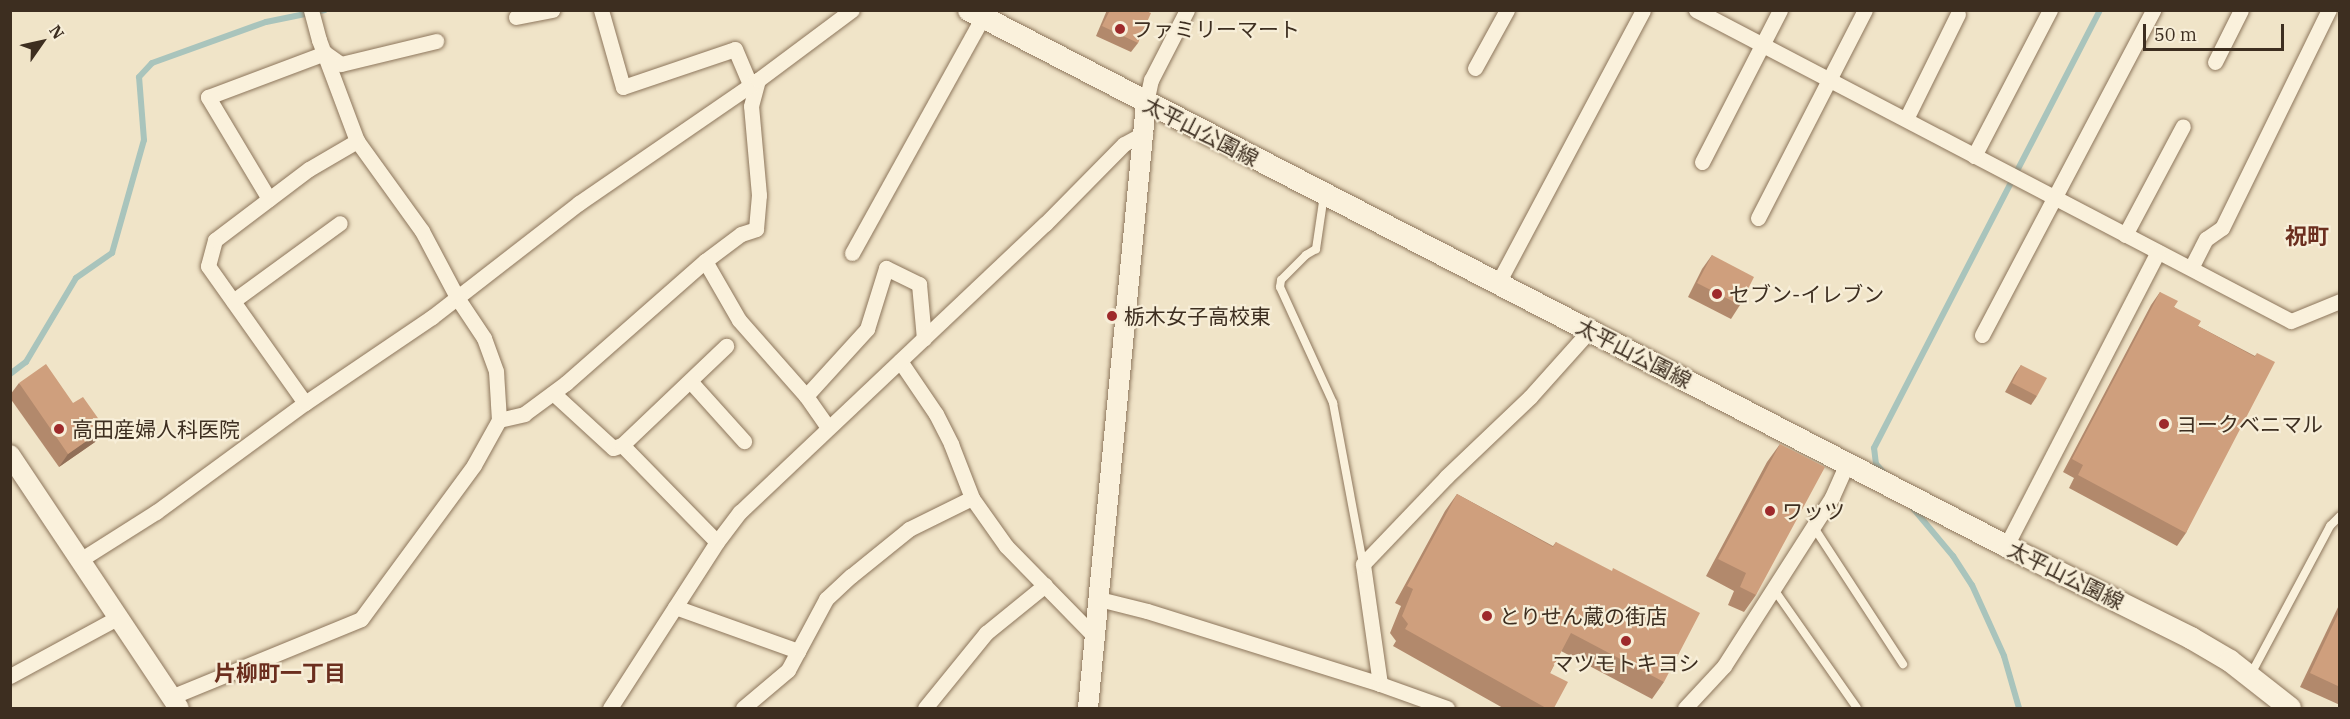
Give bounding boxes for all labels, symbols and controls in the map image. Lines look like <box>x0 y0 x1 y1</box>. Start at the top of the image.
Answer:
north arrow <box>12 12 72 72</box>
scale bar <box>2146 12 2287 50</box>
place label: ファミリーマート <box>1132 16 1300 42</box>
text: N <box>45 21 69 43</box>
marker: ファミリーマート <box>1113 22 1127 36</box>
text: 50 m <box>2154 23 2197 46</box>
street label: 太平山公園線 <box>1139 91 1263 171</box>
district label: 祝町 <box>2285 223 2329 249</box>
place label: セブン-イレブン <box>1729 281 1884 307</box>
marker: セブン-イレブン <box>1710 287 1724 301</box>
place label: 栃木女子高校東 <box>1124 303 1271 329</box>
marker: 栃木女子高校東 <box>1105 309 1119 323</box>
street label: 太平山公園線 <box>1572 313 1696 393</box>
place label: ヨークベニマル <box>2176 411 2323 437</box>
place label: 高田産婦人科医院 <box>72 416 240 442</box>
marker: ヨークベニマル <box>2157 417 2171 431</box>
marker: 高田産婦人科医院 <box>50 420 68 438</box>
place label: ワッツ <box>1782 498 1845 524</box>
marker: ワッツ <box>1763 504 1777 518</box>
street label: 太平山公園線 <box>2004 536 2128 614</box>
place label: とりせん蔵の街店 <box>1499 603 1667 629</box>
marker: とりせん蔵の街店 <box>1480 609 1494 623</box>
marker: マツモトキヨシ <box>1619 634 1633 648</box>
place label: マツモトキヨシ <box>1553 650 1699 676</box>
district label: 片柳町一丁目 <box>214 660 346 686</box>

